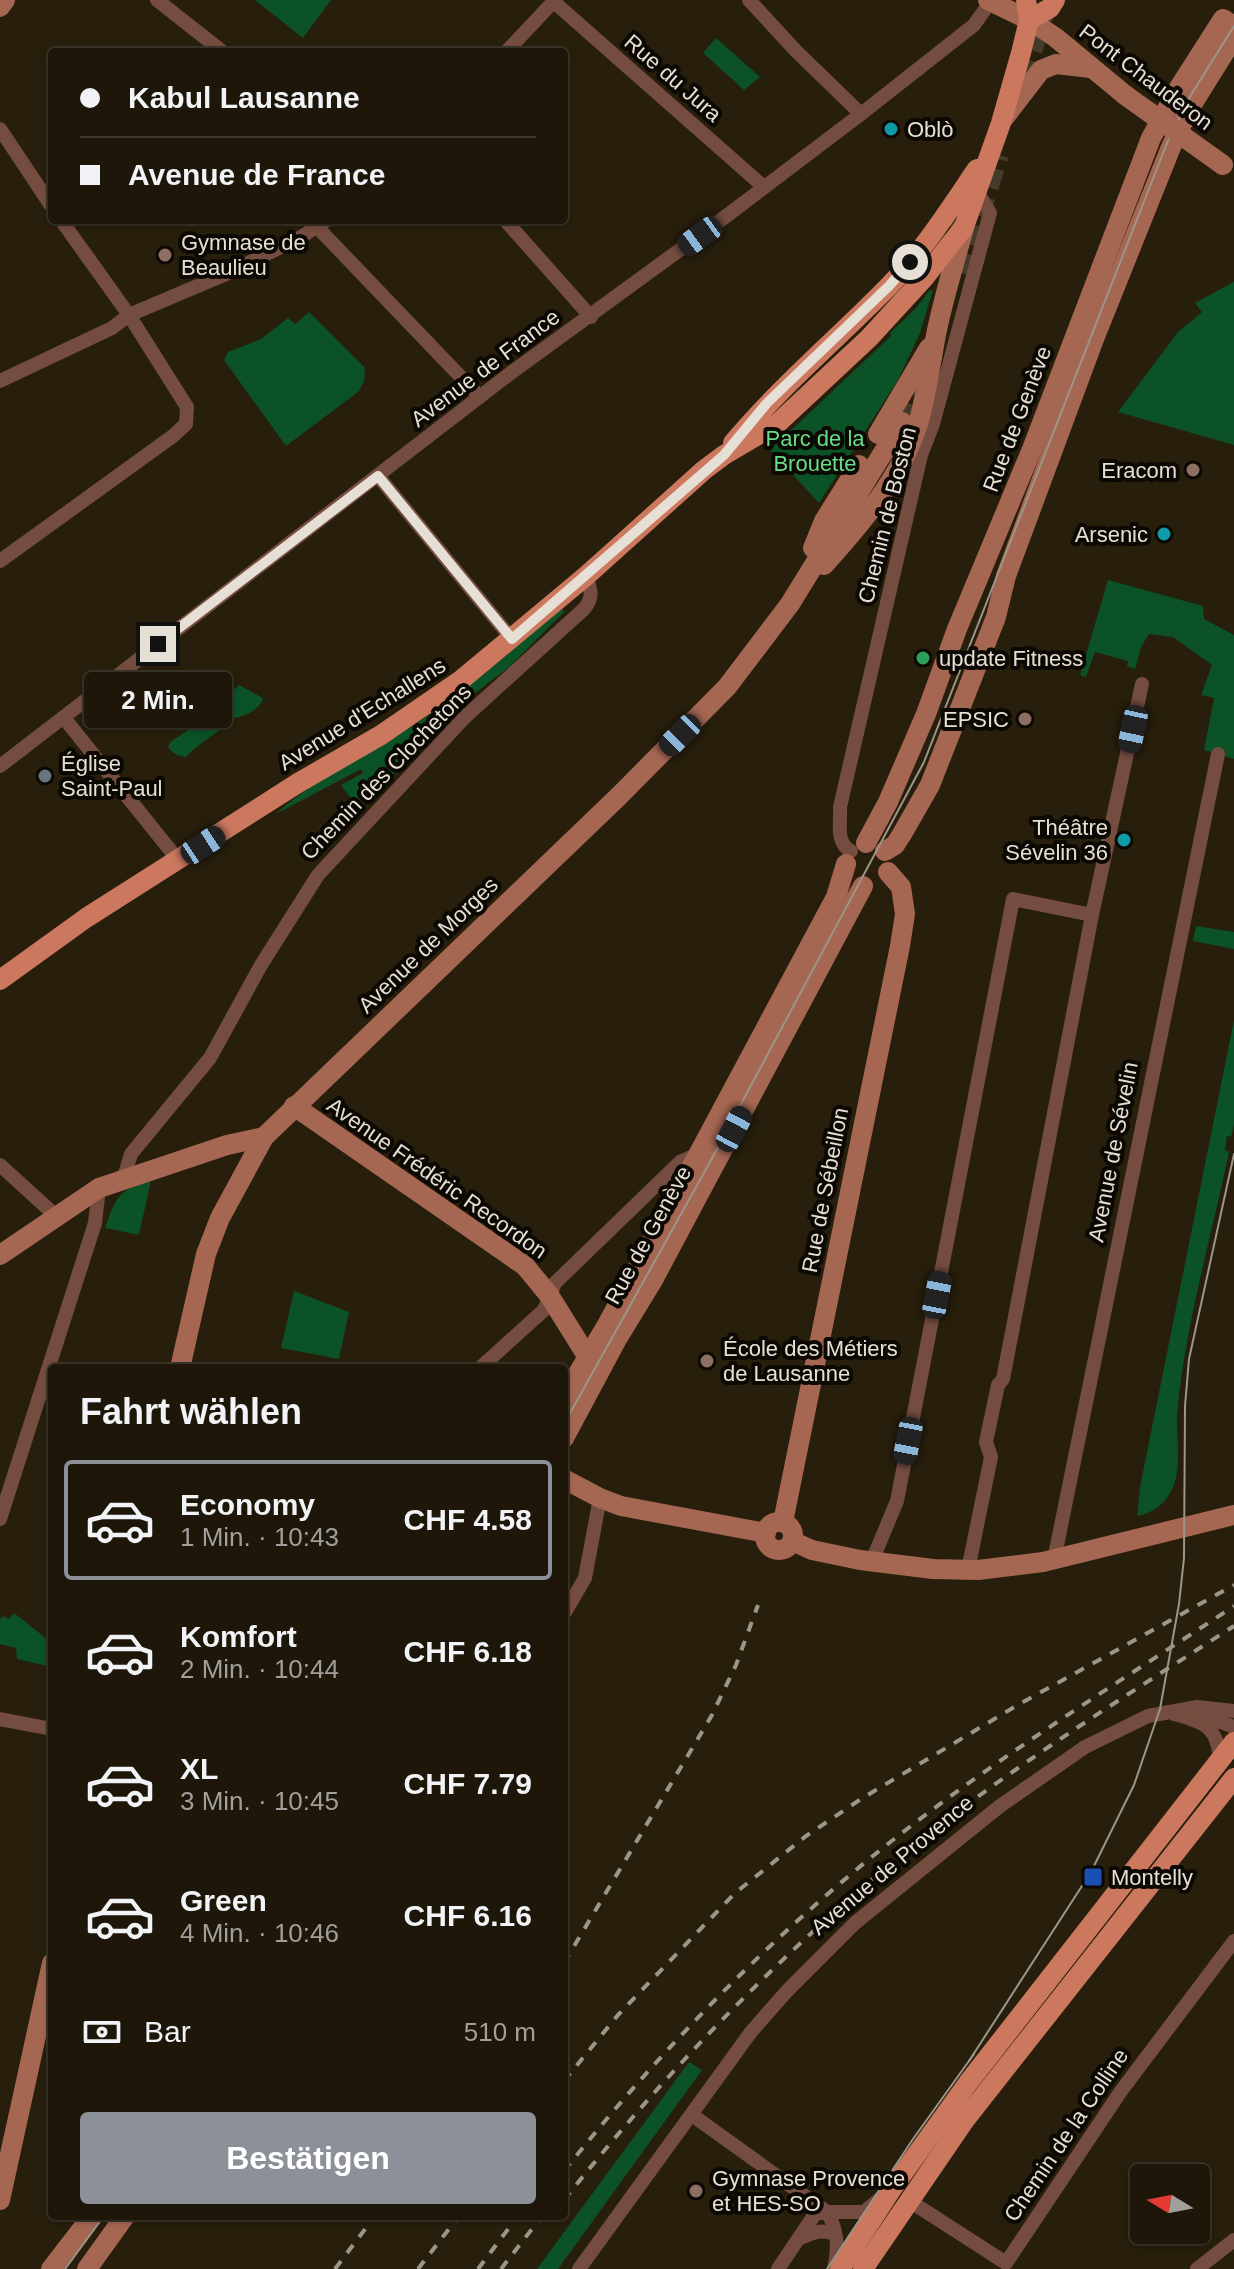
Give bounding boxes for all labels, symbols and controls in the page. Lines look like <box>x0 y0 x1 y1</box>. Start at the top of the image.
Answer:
street label: Pont Chauderon <box>1074 19 1218 135</box>
street label: Rue du Jura <box>620 29 727 127</box>
text: Kabul Lausanne <box>128 81 360 114</box>
place label: Oblò <box>907 117 953 142</box>
marker: Oblò <box>882 120 900 138</box>
text: Avenue de France <box>128 158 385 191</box>
car <box>674 212 726 260</box>
place label: Gymnase de Beaulieu <box>181 230 306 280</box>
route start <box>892 244 928 280</box>
marker: Gymnase de Beaulieu <box>156 246 174 264</box>
street label: Avenue de France <box>406 304 564 432</box>
street label: Rue de Genève <box>978 343 1056 495</box>
street label: Chemin de Boston <box>853 424 921 606</box>
park label: Parc de la Brouette <box>765 426 865 476</box>
place label: Eracom <box>1101 458 1177 483</box>
marker: Eracom <box>1184 461 1202 479</box>
place label: Arsenic <box>1075 522 1148 547</box>
marker: Arsenic <box>1155 525 1173 543</box>
route end <box>140 626 176 662</box>
place label: update Fitness <box>939 646 1083 671</box>
marker: update Fitness <box>914 649 932 667</box>
street label: Avenue d'Echallens <box>274 652 450 776</box>
callout: 2 Min. <box>84 672 232 728</box>
street label: Chemin des Clochetons <box>296 679 476 865</box>
text: 2 Min. <box>121 685 195 715</box>
car <box>1116 703 1150 755</box>
place label: EPSIC <box>943 707 1009 732</box>
car <box>655 710 705 760</box>
marker: EPSIC <box>1016 710 1034 728</box>
place label: Église Saint-Paul <box>61 751 163 801</box>
marker: Église Saint-Paul <box>36 767 54 785</box>
place label: Théâtre Sévelin 36 <box>1005 815 1108 865</box>
car <box>176 822 230 868</box>
marker: Théâtre Sévelin 36 <box>1115 831 1133 849</box>
street label: Avenue de Morges <box>353 872 503 1018</box>
street label: Avenue de Sévelin <box>1083 1060 1143 1244</box>
street label: Avenue Frédéric Recordon <box>322 1092 552 1264</box>
car <box>712 1102 756 1156</box>
street label: Rue de Sébeillon <box>797 1105 853 1275</box>
street label: Rue de Genève <box>600 1162 696 1308</box>
car <box>921 1269 953 1321</box>
place label: École des Métiers de Lausanne <box>723 1336 898 1386</box>
marker: École des Métiers de Lausanne <box>698 1352 716 1370</box>
text: Fahrt wählen <box>80 1391 302 1432</box>
car <box>892 1415 924 1467</box>
icon: car <box>84 1484 156 1556</box>
text: Economy <box>180 1488 315 1521</box>
text: CHF 4.58 <box>404 1503 532 1536</box>
text: 1 Min. · 10:43 <box>180 1522 339 1552</box>
icon: car <box>84 1616 156 1688</box>
text: Komfort <box>180 1620 297 1653</box>
text: CHF 6.18 <box>404 1635 532 1668</box>
text: 2 Min. · 10:44 <box>180 1654 339 1684</box>
icon: car <box>84 1748 156 1820</box>
text: XL <box>180 1752 218 1785</box>
text: CHF 7.79 <box>404 1767 532 1800</box>
text: 3 Min. · 10:45 <box>180 1786 339 1816</box>
street label: Avenue de Provence <box>806 1790 978 1940</box>
place label: Montelly <box>1111 1865 1193 1890</box>
marker: Montelly <box>1082 1866 1104 1888</box>
icon: car <box>84 1880 156 1952</box>
text: Green <box>180 1884 267 1917</box>
text: CHF 6.16 <box>404 1899 532 1932</box>
text: 4 Min. · 10:46 <box>180 1918 339 1948</box>
icon: cash <box>80 2010 124 2054</box>
text: Bar <box>144 2015 191 2048</box>
text: 510 m <box>464 2017 536 2047</box>
street label: Chemin de la Colline <box>999 2044 1133 2226</box>
button: Bestätigen <box>80 2112 536 2204</box>
north arrow <box>1130 2164 1210 2244</box>
map controls <box>1130 2164 1210 2244</box>
place label: Gymnase Provence et HES-SO <box>712 2166 905 2216</box>
marker: Gymnase Provence et HES-SO <box>687 2182 705 2200</box>

